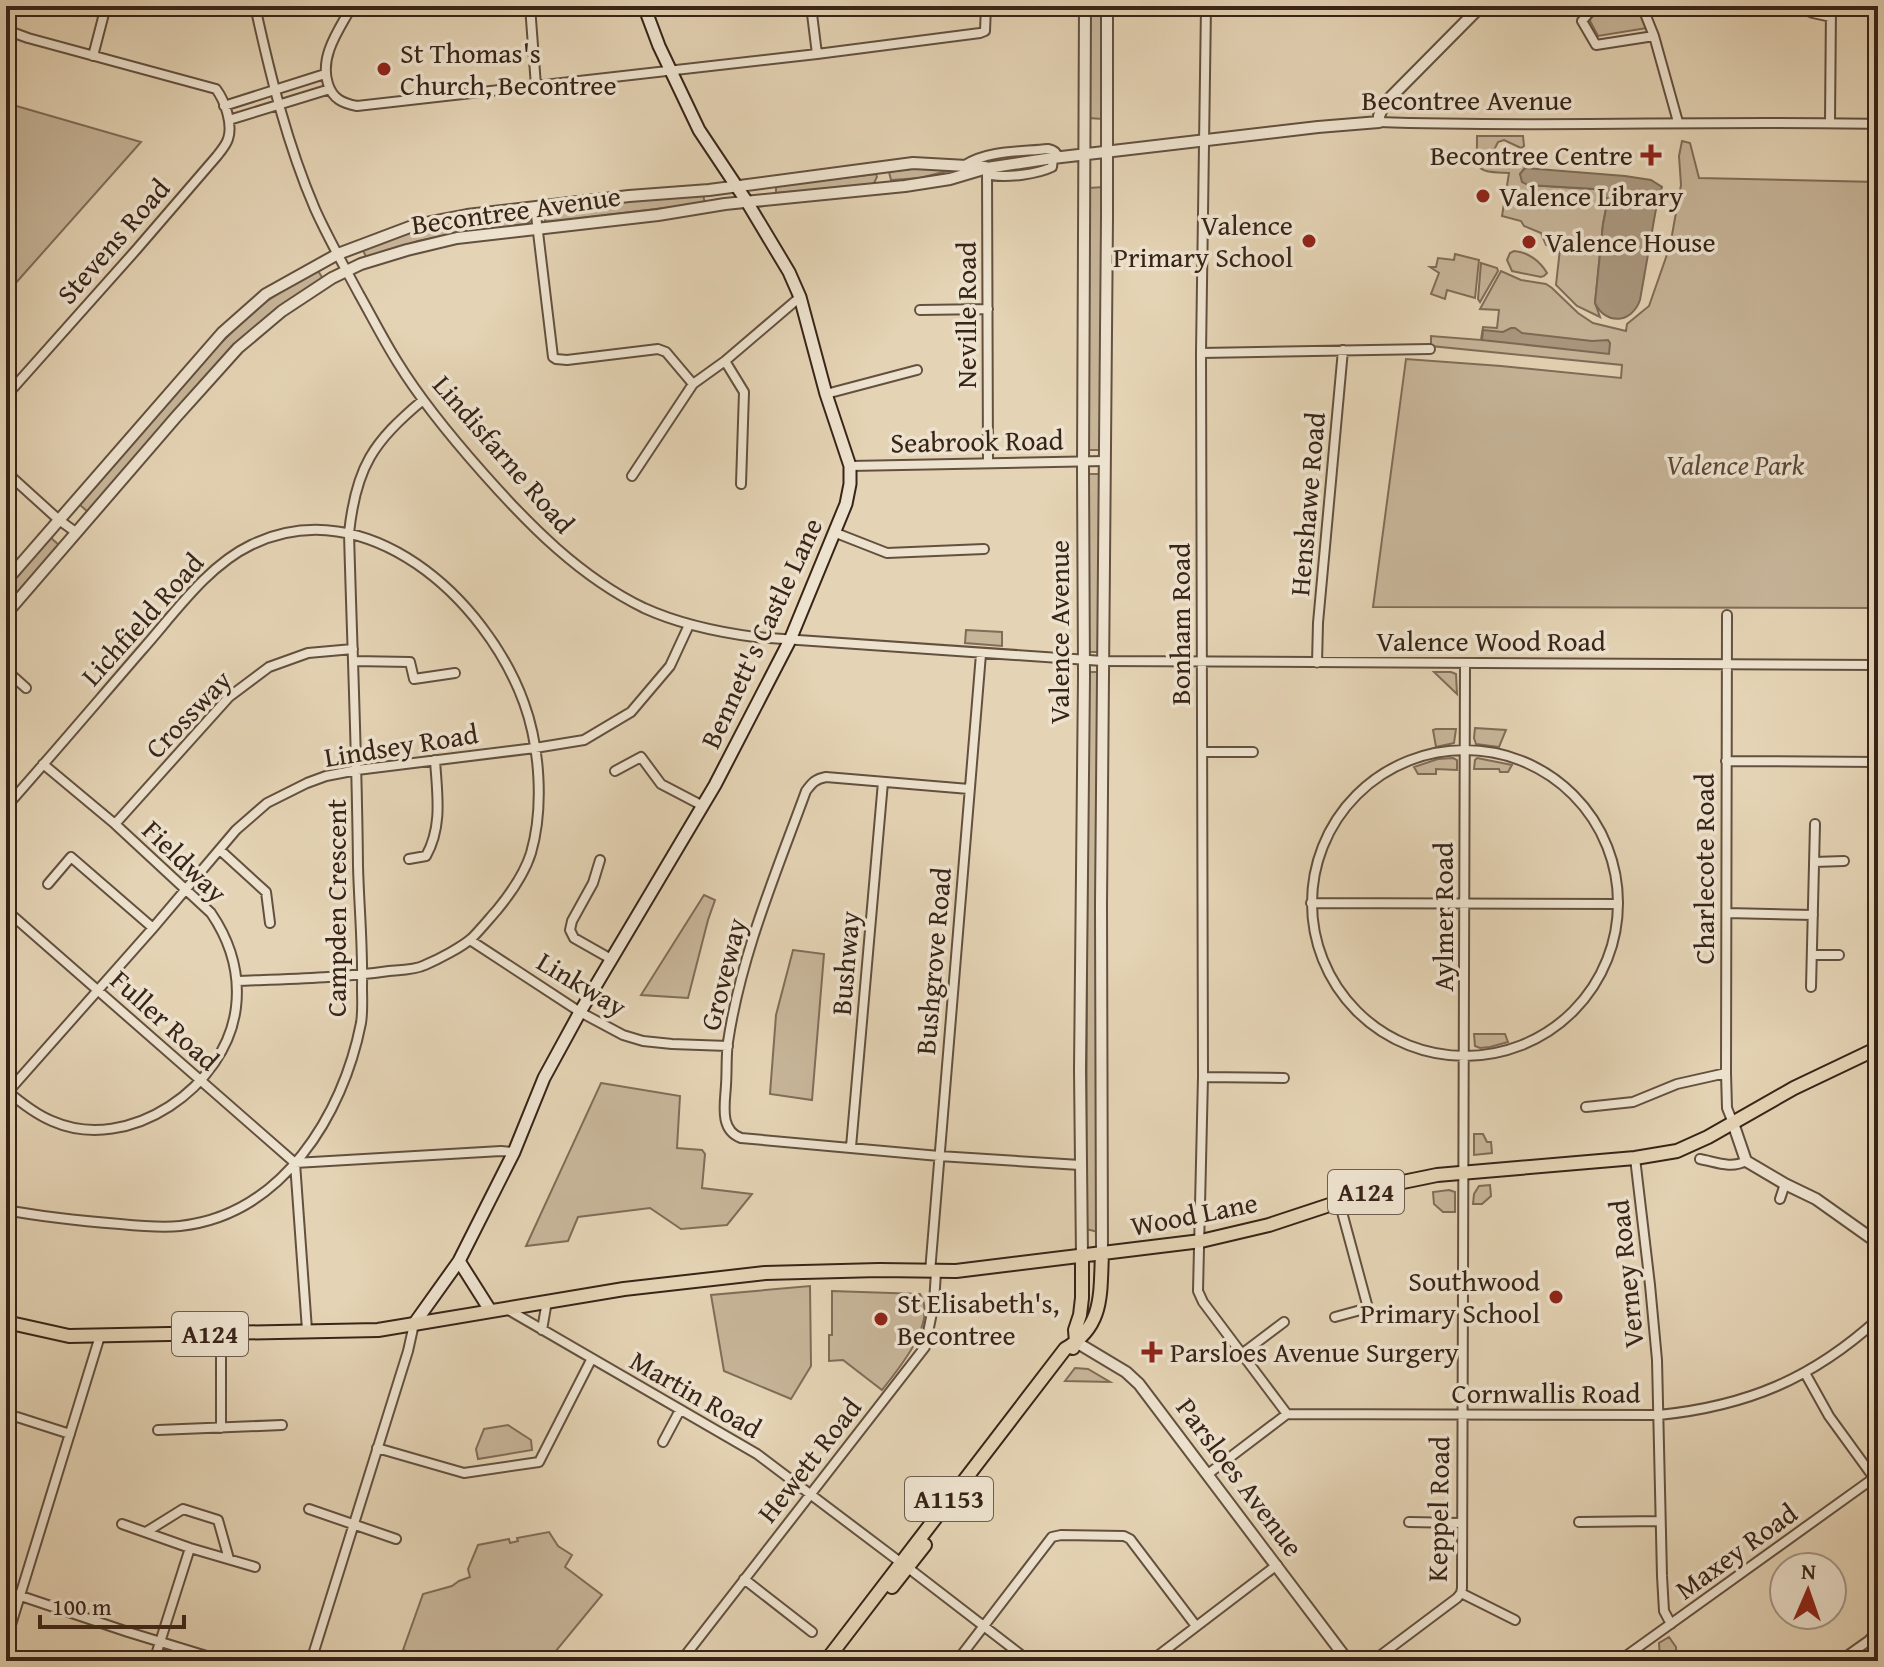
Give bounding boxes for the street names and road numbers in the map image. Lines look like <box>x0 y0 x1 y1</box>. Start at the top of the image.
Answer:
street label: Becontree Avenue <box>1362 79 1572 120</box>
street label: Stevens Road <box>46 169 179 312</box>
street label: Becontree Avenue <box>409 175 623 244</box>
street label: Neville Road <box>945 242 986 388</box>
street label: Lindisfarne Road <box>424 365 585 542</box>
street label: Henshawe Road <box>1278 410 1335 598</box>
street label: Seabrook Road <box>890 418 1064 463</box>
street label: Bennett's Castle Lane <box>689 511 832 755</box>
street label: Valence Avenue <box>1038 540 1079 724</box>
street label: Lichfield Road <box>71 543 213 694</box>
street label: Bonham Road <box>1159 543 1200 705</box>
street label: Valence Wood Road <box>1376 620 1606 661</box>
street label: Crossway <box>135 660 240 767</box>
street label: Lindsey Road <box>321 712 481 777</box>
street label: Charlecote Road <box>1683 773 1724 965</box>
street label: Campden Crescent <box>315 799 356 1017</box>
street label: Fieldway <box>134 810 237 912</box>
street label: Aylmer Road <box>1422 842 1463 992</box>
street label: Bushgrove Road <box>904 866 961 1056</box>
street label: Bushway <box>820 909 869 1017</box>
street label: Groveway <box>689 913 756 1034</box>
street label: Linkway <box>530 941 635 1026</box>
street label: Fuller Road <box>102 960 229 1080</box>
road number: A124 <box>1328 1170 1404 1214</box>
street label: Wood Lane <box>1127 1181 1261 1246</box>
street label: Verney Road <box>1597 1198 1654 1350</box>
road number: A124 <box>172 1312 248 1356</box>
street label: Martin Road <box>623 1339 770 1448</box>
street label: Cornwallis Road <box>1452 1372 1641 1413</box>
street label: Hewett Road <box>747 1388 871 1531</box>
street label: Parsloes Avenue <box>1167 1389 1314 1565</box>
street label: Keppel Road <box>1416 1436 1459 1582</box>
road number: A1153 <box>905 1477 993 1521</box>
street label: Maxey Road <box>1666 1492 1805 1609</box>

